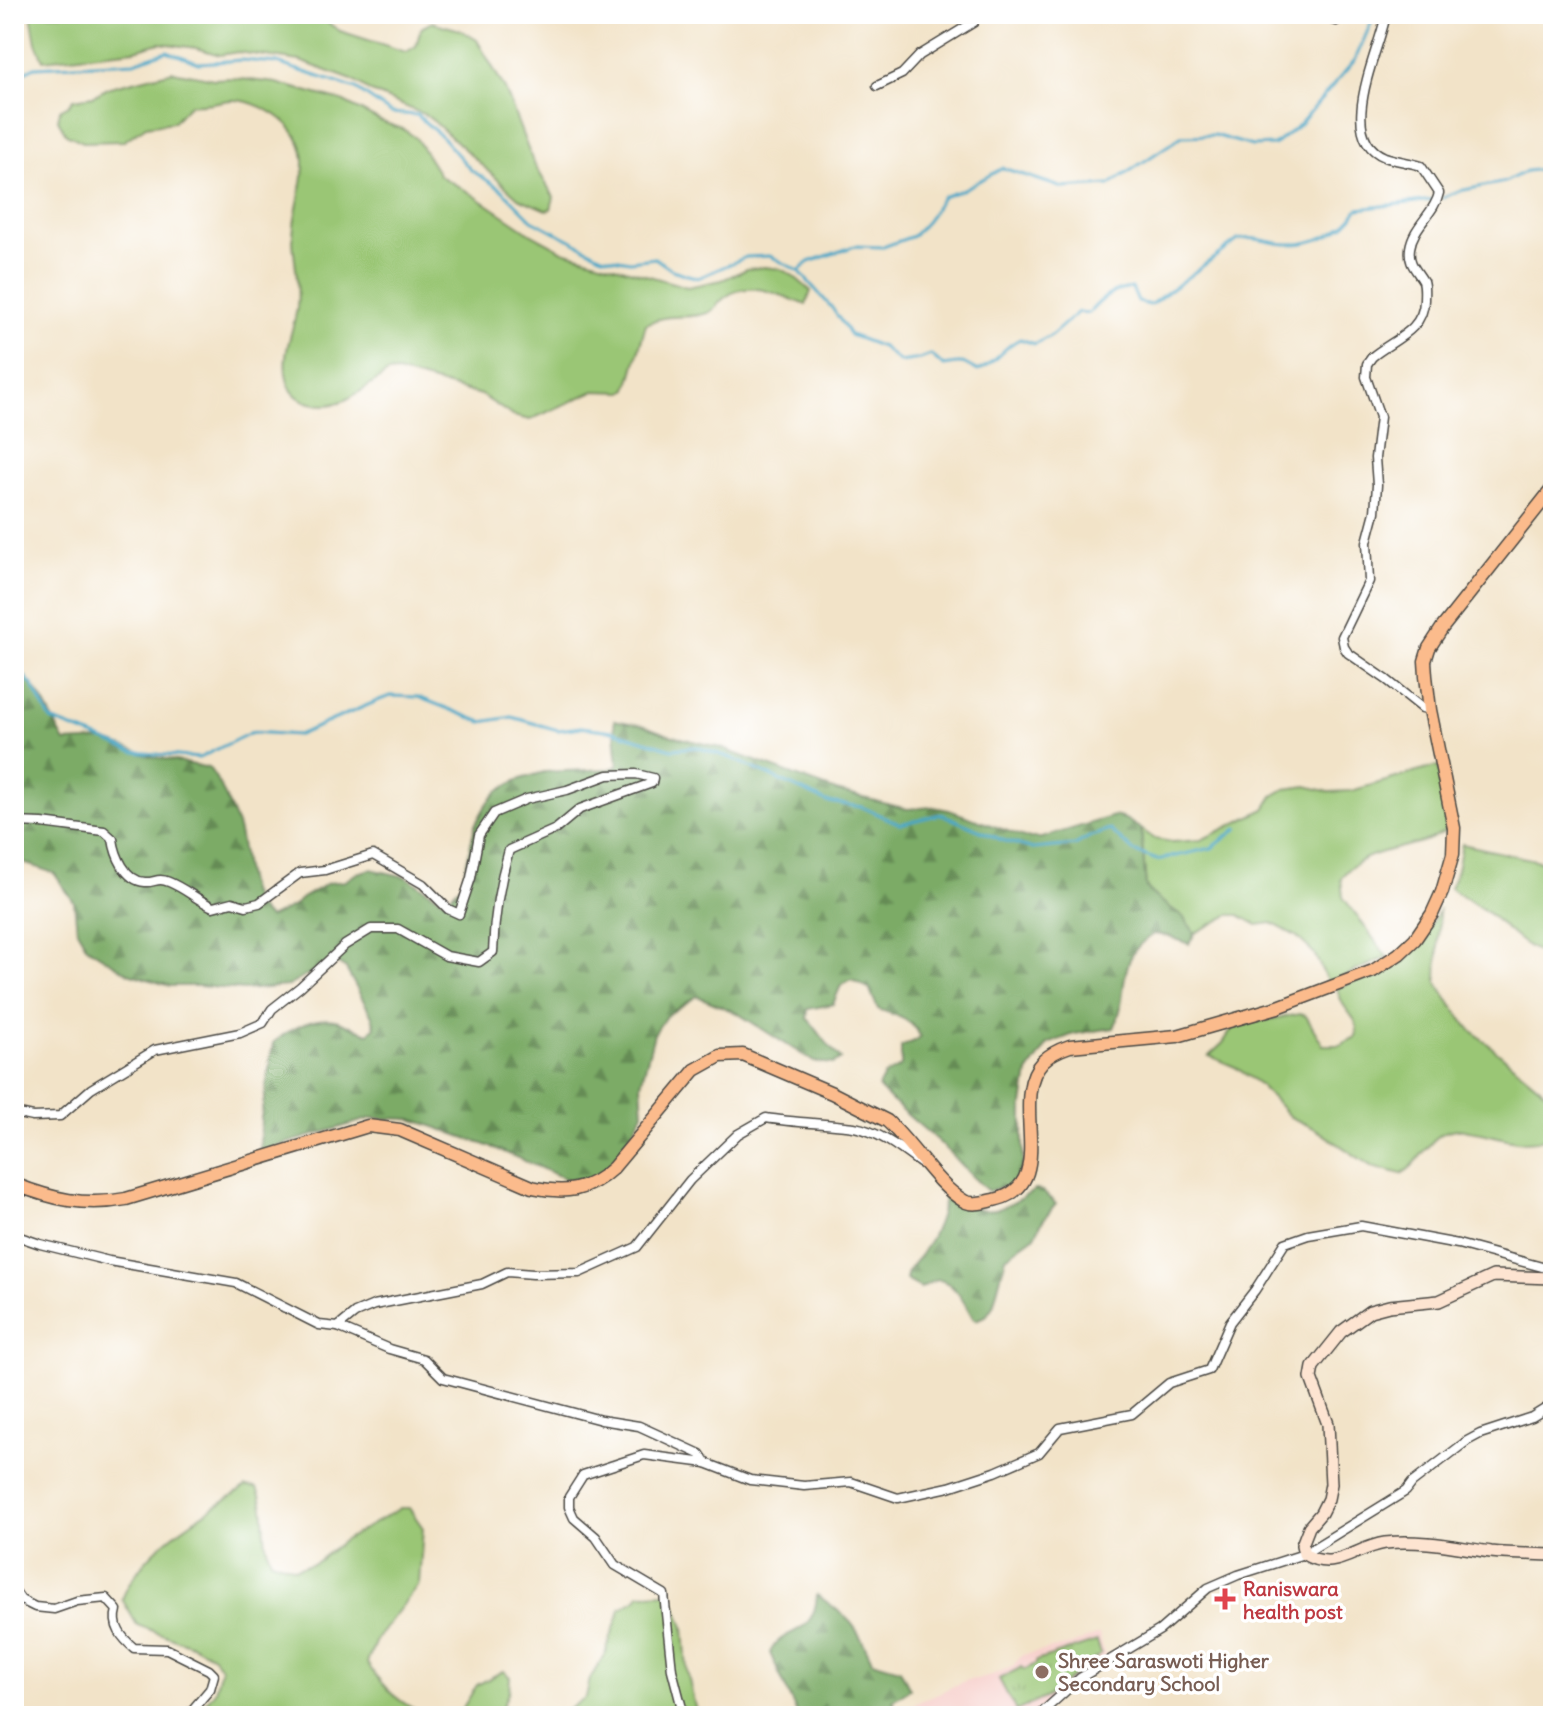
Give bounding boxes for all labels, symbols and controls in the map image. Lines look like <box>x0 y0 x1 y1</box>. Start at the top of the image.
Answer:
place label: Raniswara health post <box>1243 1576 1343 1624</box>
marker: Raniswara health post <box>1214 1588 1236 1610</box>
place label: Shree Saraswoti Higher Secondary School <box>1058 1648 1270 1696</box>
marker: Shree Saraswoti Higher Secondary School <box>1033 1663 1051 1681</box>

